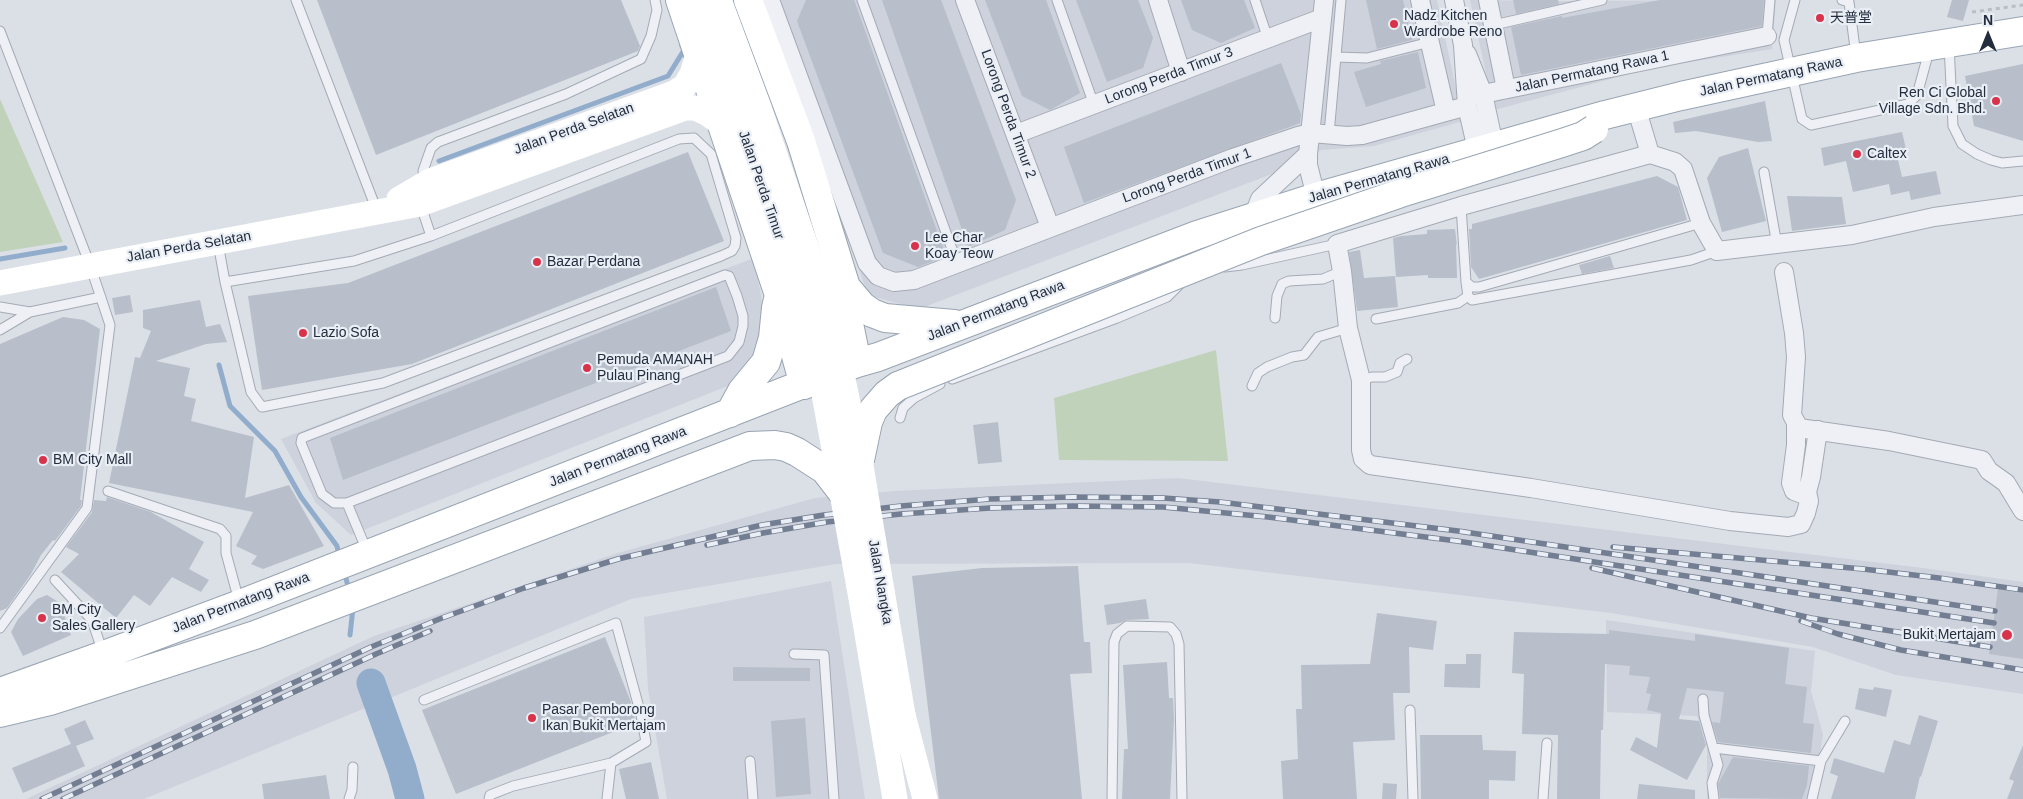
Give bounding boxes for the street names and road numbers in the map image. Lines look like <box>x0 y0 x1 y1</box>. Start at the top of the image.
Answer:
street label: Lorong Perda Timur 3 <box>1103 44 1235 108</box>
street label: Lorong Perda Timur 2 <box>977 47 1039 181</box>
street label: Jalan Permatang Rawa 1 <box>1513 47 1671 97</box>
street label: Jalan Permatang Rawa <box>1698 54 1844 100</box>
street label: Jalan Perda Selatan <box>512 100 636 158</box>
street label: Jalan Perda Timur <box>735 128 787 242</box>
street label: Lorong Perda Timur 1 <box>1120 145 1254 207</box>
street label: Jalan Permatang Rawa <box>1307 151 1451 207</box>
street label: Jalan Perda Selatan <box>125 228 253 266</box>
street label: Jalan Permatang Rawa <box>925 277 1067 345</box>
street label: Jalan Permatang Rawa <box>547 423 689 491</box>
street label: Jalan Nangka <box>864 538 896 626</box>
street label: Jalan Permatang Rawa <box>170 569 312 637</box>

